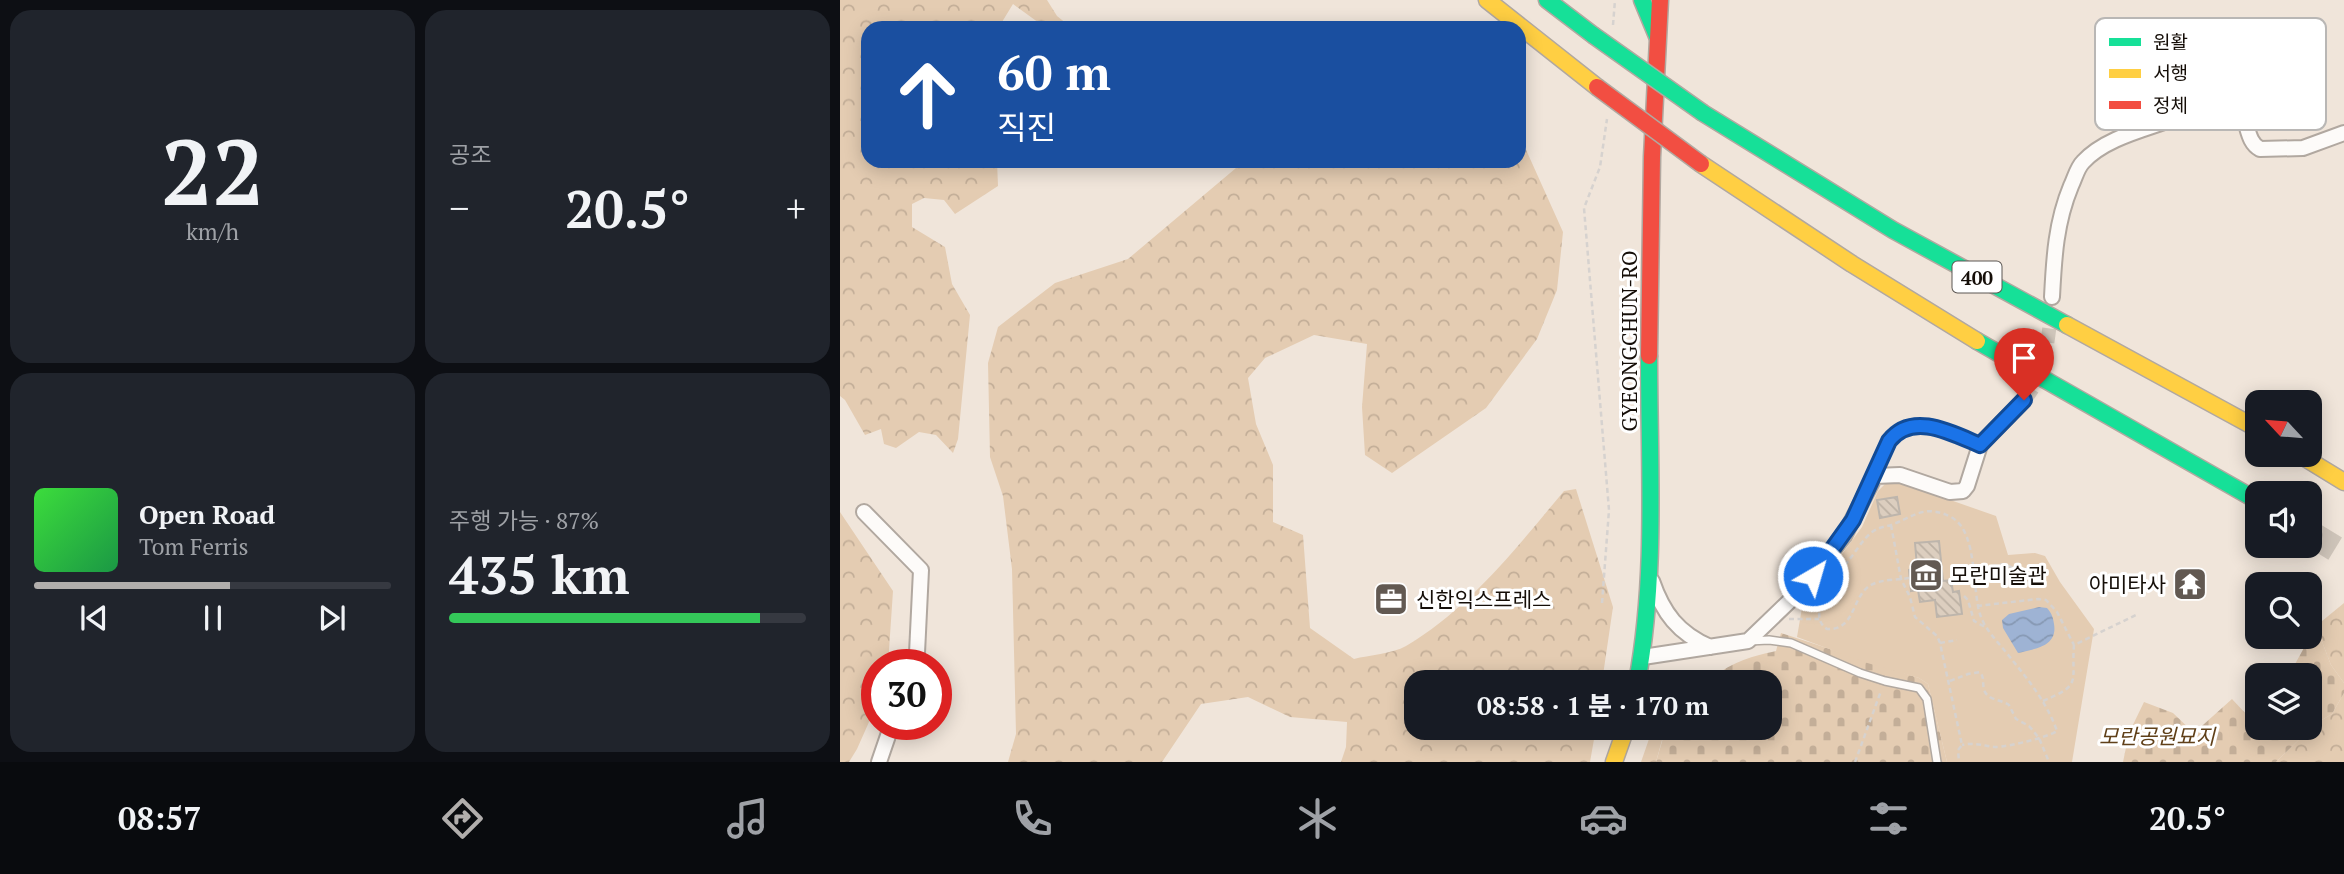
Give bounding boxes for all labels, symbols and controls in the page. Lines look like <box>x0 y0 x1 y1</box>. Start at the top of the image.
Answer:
legend <box>2095 18 2326 130</box>
text: 원활 <box>2153 29 2188 54</box>
text: 60 m <box>997 39 1111 104</box>
icon: ahead <box>882 49 973 140</box>
text: 서행 <box>2153 60 2188 85</box>
text: 정체 <box>2153 92 2188 117</box>
text: 직진 <box>997 106 1056 148</box>
text: 22 <box>161 110 264 231</box>
text: 공조 <box>449 139 491 170</box>
text: 20.5° <box>565 174 690 243</box>
text: − <box>449 183 469 233</box>
text: + <box>786 183 806 233</box>
text: km/h <box>186 216 239 247</box>
street label: GYEONGCHUN-RO <box>1615 250 1643 432</box>
road number: 400 <box>1952 262 2002 292</box>
pin <box>1994 328 2054 400</box>
icon: arrive <box>2005 339 2043 377</box>
north arrow <box>2245 390 2322 467</box>
map controls <box>2245 390 2322 740</box>
button: sound <box>2245 481 2322 558</box>
text: Open Road <box>139 497 275 531</box>
text: 주행 가능 · 87% <box>449 505 599 536</box>
text: Tom Ferris <box>139 531 249 562</box>
position arrow <box>1776 539 1850 613</box>
text: 435 km <box>449 540 630 609</box>
museum icon: 모란미술관 <box>1907 556 1945 594</box>
place label: 모란미술관 <box>1950 561 2047 589</box>
temple icon: 아미타사 <box>2171 565 2209 603</box>
place label: 아미타사 <box>2089 570 2166 598</box>
button: search <box>2245 572 2322 649</box>
office icon: 신한익스프레스 <box>1372 580 1410 618</box>
place label: 신한익스프레스 <box>1416 585 1551 613</box>
icon: previous <box>75 599 113 637</box>
icon: pause <box>194 599 232 637</box>
icon: next <box>313 599 351 637</box>
speed limit sign: 30 <box>861 649 952 740</box>
button: layers <box>2245 663 2322 740</box>
text: 08:58 · 1 분 · 170 m <box>1477 688 1709 722</box>
park label: 모란공원묘지 <box>2099 722 2217 750</box>
icon: directions <box>438 794 487 843</box>
icon: music <box>723 794 772 843</box>
icon: phone <box>1008 794 1057 843</box>
icon: climate <box>1293 794 1342 843</box>
icon: car <box>1579 794 1628 843</box>
icon: filters <box>1864 794 1913 843</box>
text: 08:57 <box>118 797 201 839</box>
text: 20.5° <box>2149 797 2226 839</box>

